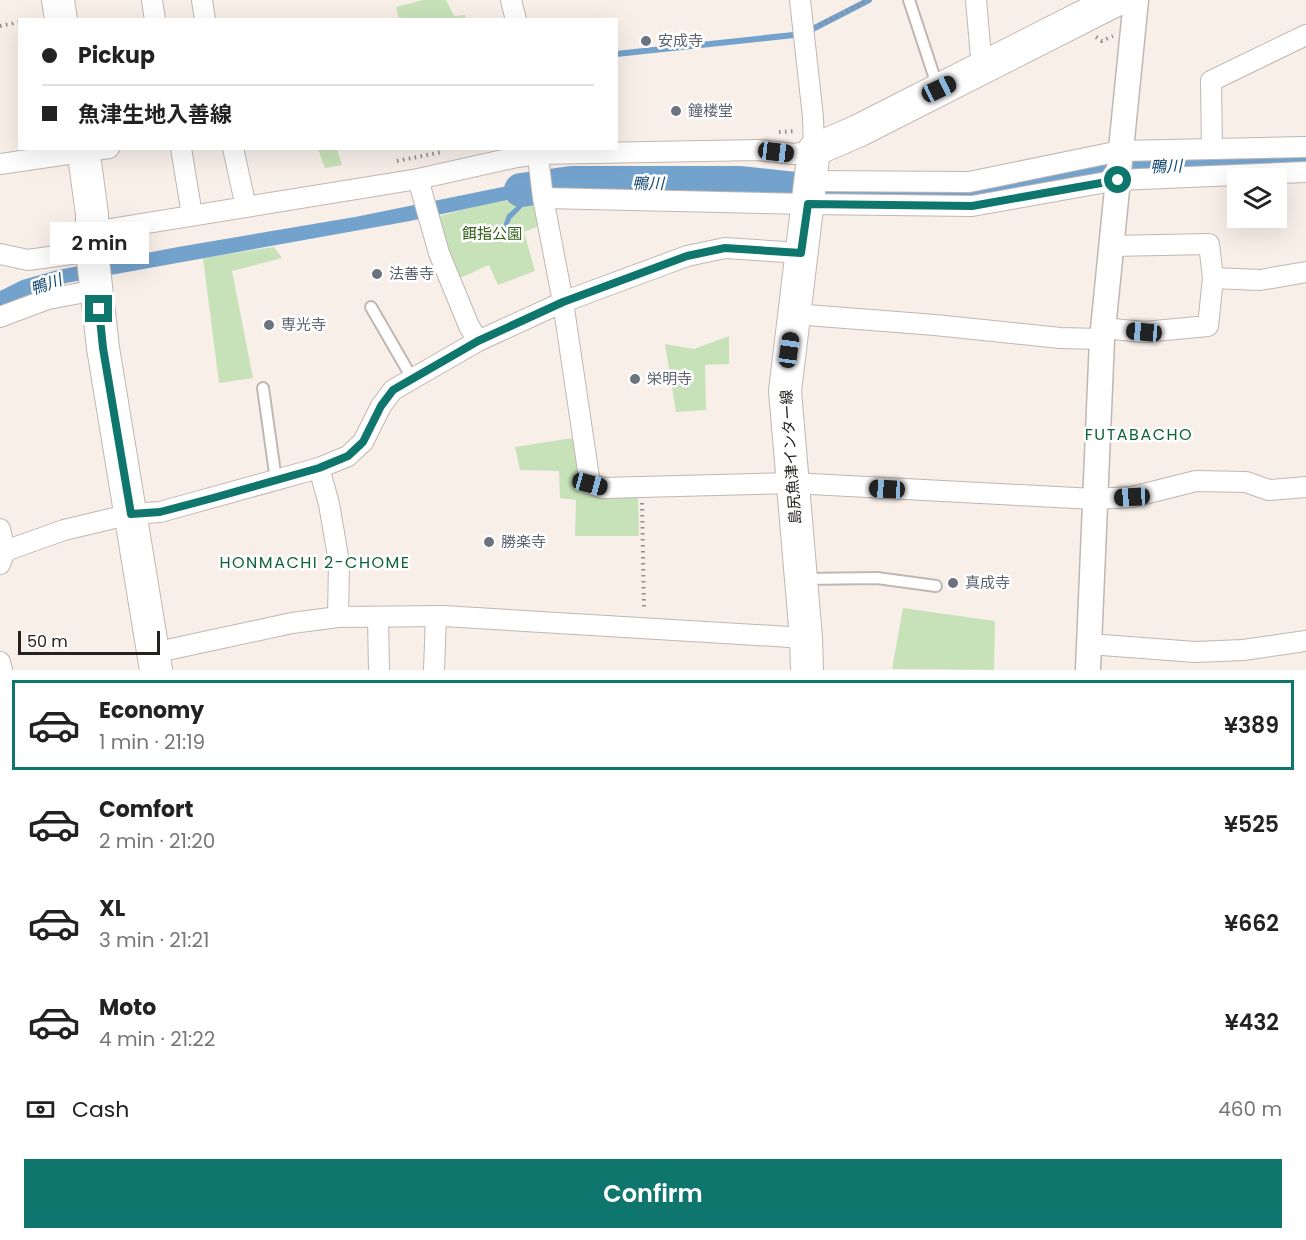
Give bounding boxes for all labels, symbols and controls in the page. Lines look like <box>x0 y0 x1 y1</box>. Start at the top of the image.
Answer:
place label: 安成寺 <box>658 30 703 51</box>
marker: 安成寺 <box>639 34 653 48</box>
text: Pickup <box>78 40 155 71</box>
car <box>919 73 959 105</box>
text: 魚津生地入善線 <box>78 99 232 130</box>
place label: 鐘楼堂 <box>688 100 733 121</box>
marker: 鐘楼堂 <box>669 104 683 118</box>
car <box>757 141 795 163</box>
water label: 鴨川 <box>1150 154 1184 179</box>
route start <box>1104 166 1131 193</box>
map controls <box>1227 168 1287 228</box>
button: layers <box>1227 168 1287 228</box>
water label: 鴨川 <box>632 172 666 195</box>
callout: 2 min <box>50 222 148 264</box>
park label: 餌指公園 <box>462 223 522 244</box>
text: 2 min <box>72 229 127 257</box>
place label: 法善寺 <box>389 263 434 284</box>
marker: 法善寺 <box>370 267 384 281</box>
water label: 鴨川 <box>27 268 67 301</box>
route end <box>85 295 112 322</box>
place label: 専光寺 <box>281 314 326 335</box>
marker: 専光寺 <box>262 318 276 332</box>
car <box>1125 321 1163 343</box>
car <box>778 331 800 369</box>
place label: 栄明寺 <box>647 368 692 389</box>
marker: 栄明寺 <box>628 372 642 386</box>
street label: 島尻魚津インター線 <box>775 389 806 525</box>
district label: FUTABACHO <box>1085 423 1193 446</box>
car <box>570 471 610 497</box>
car <box>869 479 905 499</box>
car <box>1114 487 1150 507</box>
place label: 勝楽寺 <box>501 531 546 552</box>
marker: 勝楽寺 <box>482 535 496 549</box>
district label: HONMACHI 2-CHOME <box>219 551 411 574</box>
place label: 真成寺 <box>965 572 1010 593</box>
marker: 真成寺 <box>946 576 960 590</box>
scale bar <box>18 628 160 656</box>
text: 50 m <box>27 630 68 653</box>
text: Economy <box>99 695 204 726</box>
icon: car <box>27 698 81 752</box>
text: ¥389 <box>1224 710 1279 741</box>
text: 1 min · 21:19 <box>99 728 205 756</box>
text: Comfort <box>99 794 193 825</box>
icon: car <box>27 797 81 851</box>
text: ¥525 <box>1224 809 1279 840</box>
text: 2 min · 21:20 <box>99 827 215 855</box>
text: XL <box>99 893 125 924</box>
icon: car <box>27 896 81 950</box>
text: ¥662 <box>1224 908 1279 939</box>
text: 3 min · 21:21 <box>99 926 209 954</box>
text: Moto <box>99 992 156 1023</box>
icon: car <box>27 995 81 1049</box>
text: ¥432 <box>1225 1007 1279 1038</box>
text: 4 min · 21:22 <box>99 1025 215 1053</box>
icon: cash <box>24 1093 57 1126</box>
text: Cash <box>72 1094 129 1125</box>
text: 460 m <box>1218 1095 1282 1123</box>
button: Confirm <box>24 1159 1282 1228</box>

